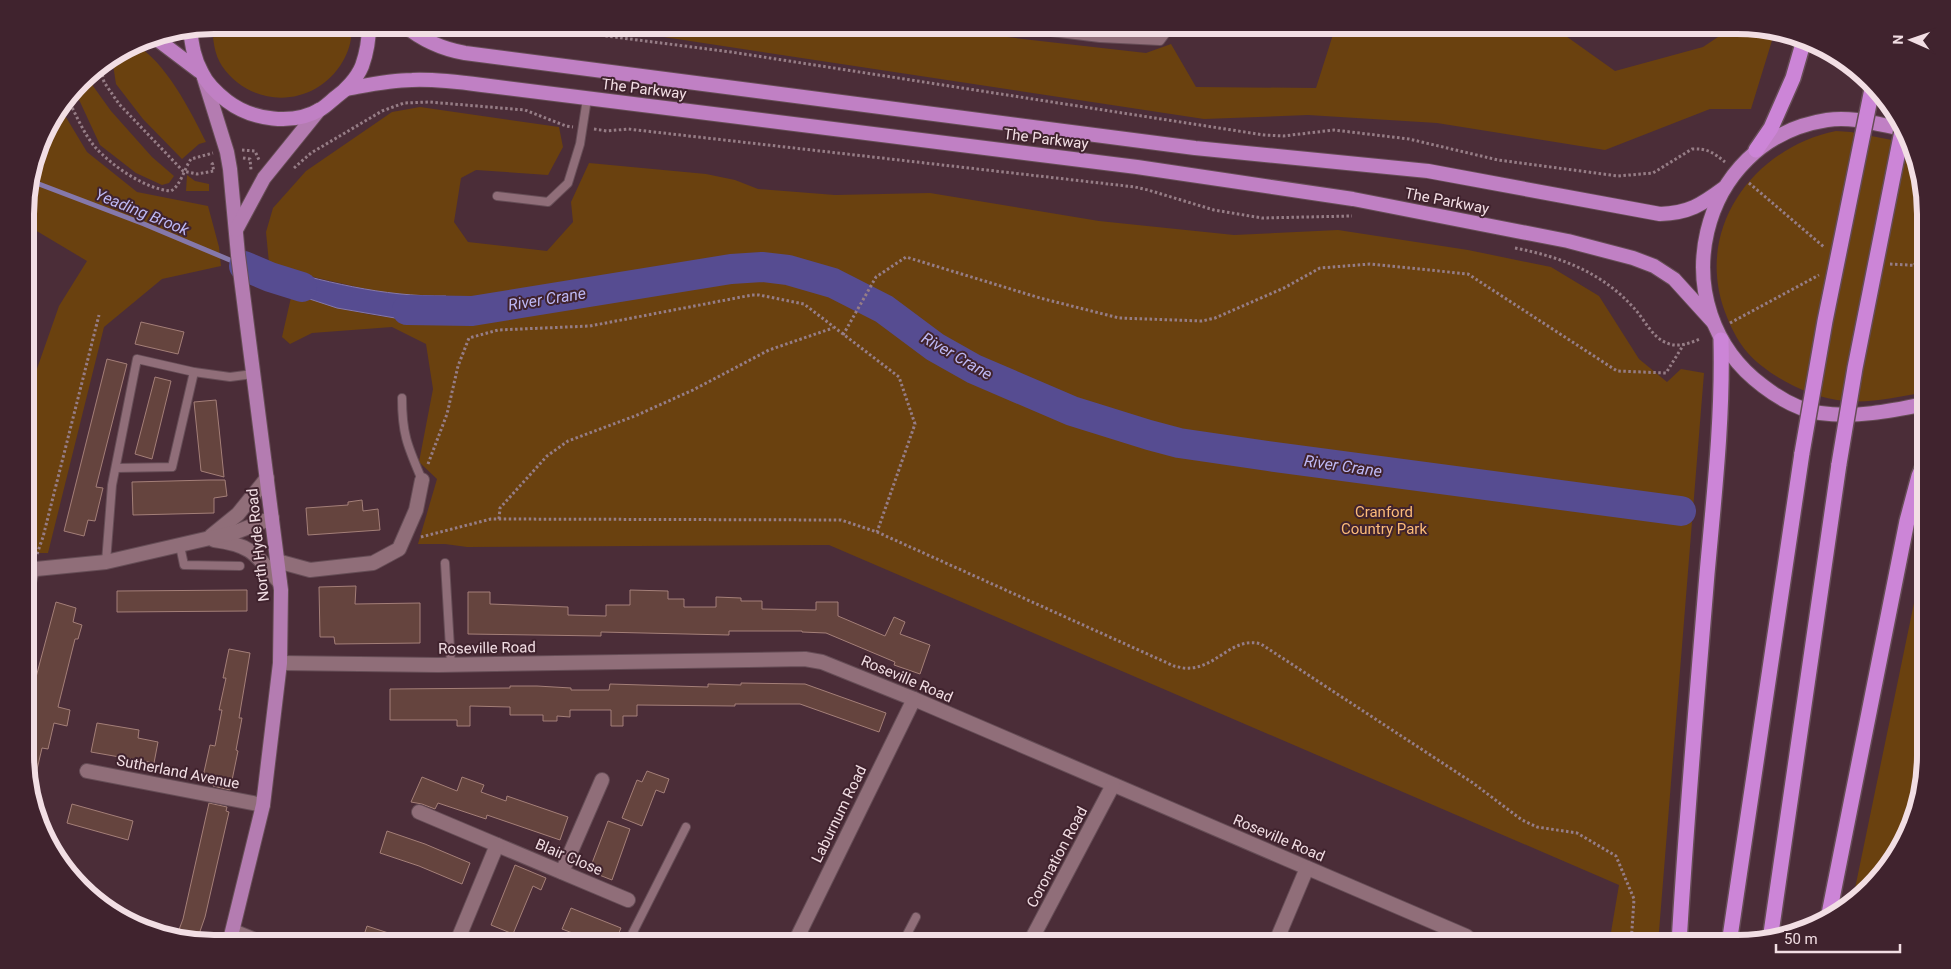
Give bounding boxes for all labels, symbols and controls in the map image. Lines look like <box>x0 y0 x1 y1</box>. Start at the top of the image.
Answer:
north arrow <box>1886 15 1936 65</box>
text: N <box>1890 34 1906 45</box>
street label: The Parkway <box>600 75 688 103</box>
street label: The Parkway <box>1002 125 1090 153</box>
street label: The Parkway <box>1403 184 1491 218</box>
water label: Yeading Brook <box>92 185 193 240</box>
water label: River Crane <box>507 283 587 315</box>
water label: River Crane <box>918 328 996 384</box>
water label: River Crane <box>1303 451 1383 481</box>
street label: North Hyde Road <box>243 487 273 603</box>
park label: Cranford Country Park <box>1341 503 1427 538</box>
street label: Roseville Road <box>438 638 536 658</box>
street label: Roseville Road <box>859 652 955 706</box>
street label: Sutherland Avenue <box>115 751 241 793</box>
street label: Laburnum Road <box>808 762 870 866</box>
street label: Coronation Road <box>1023 803 1091 911</box>
street label: Roseville Road <box>1231 811 1327 865</box>
street label: Blair Close <box>533 835 605 879</box>
scale bar <box>1776 922 1900 954</box>
text: 50 m <box>1784 930 1818 948</box>

